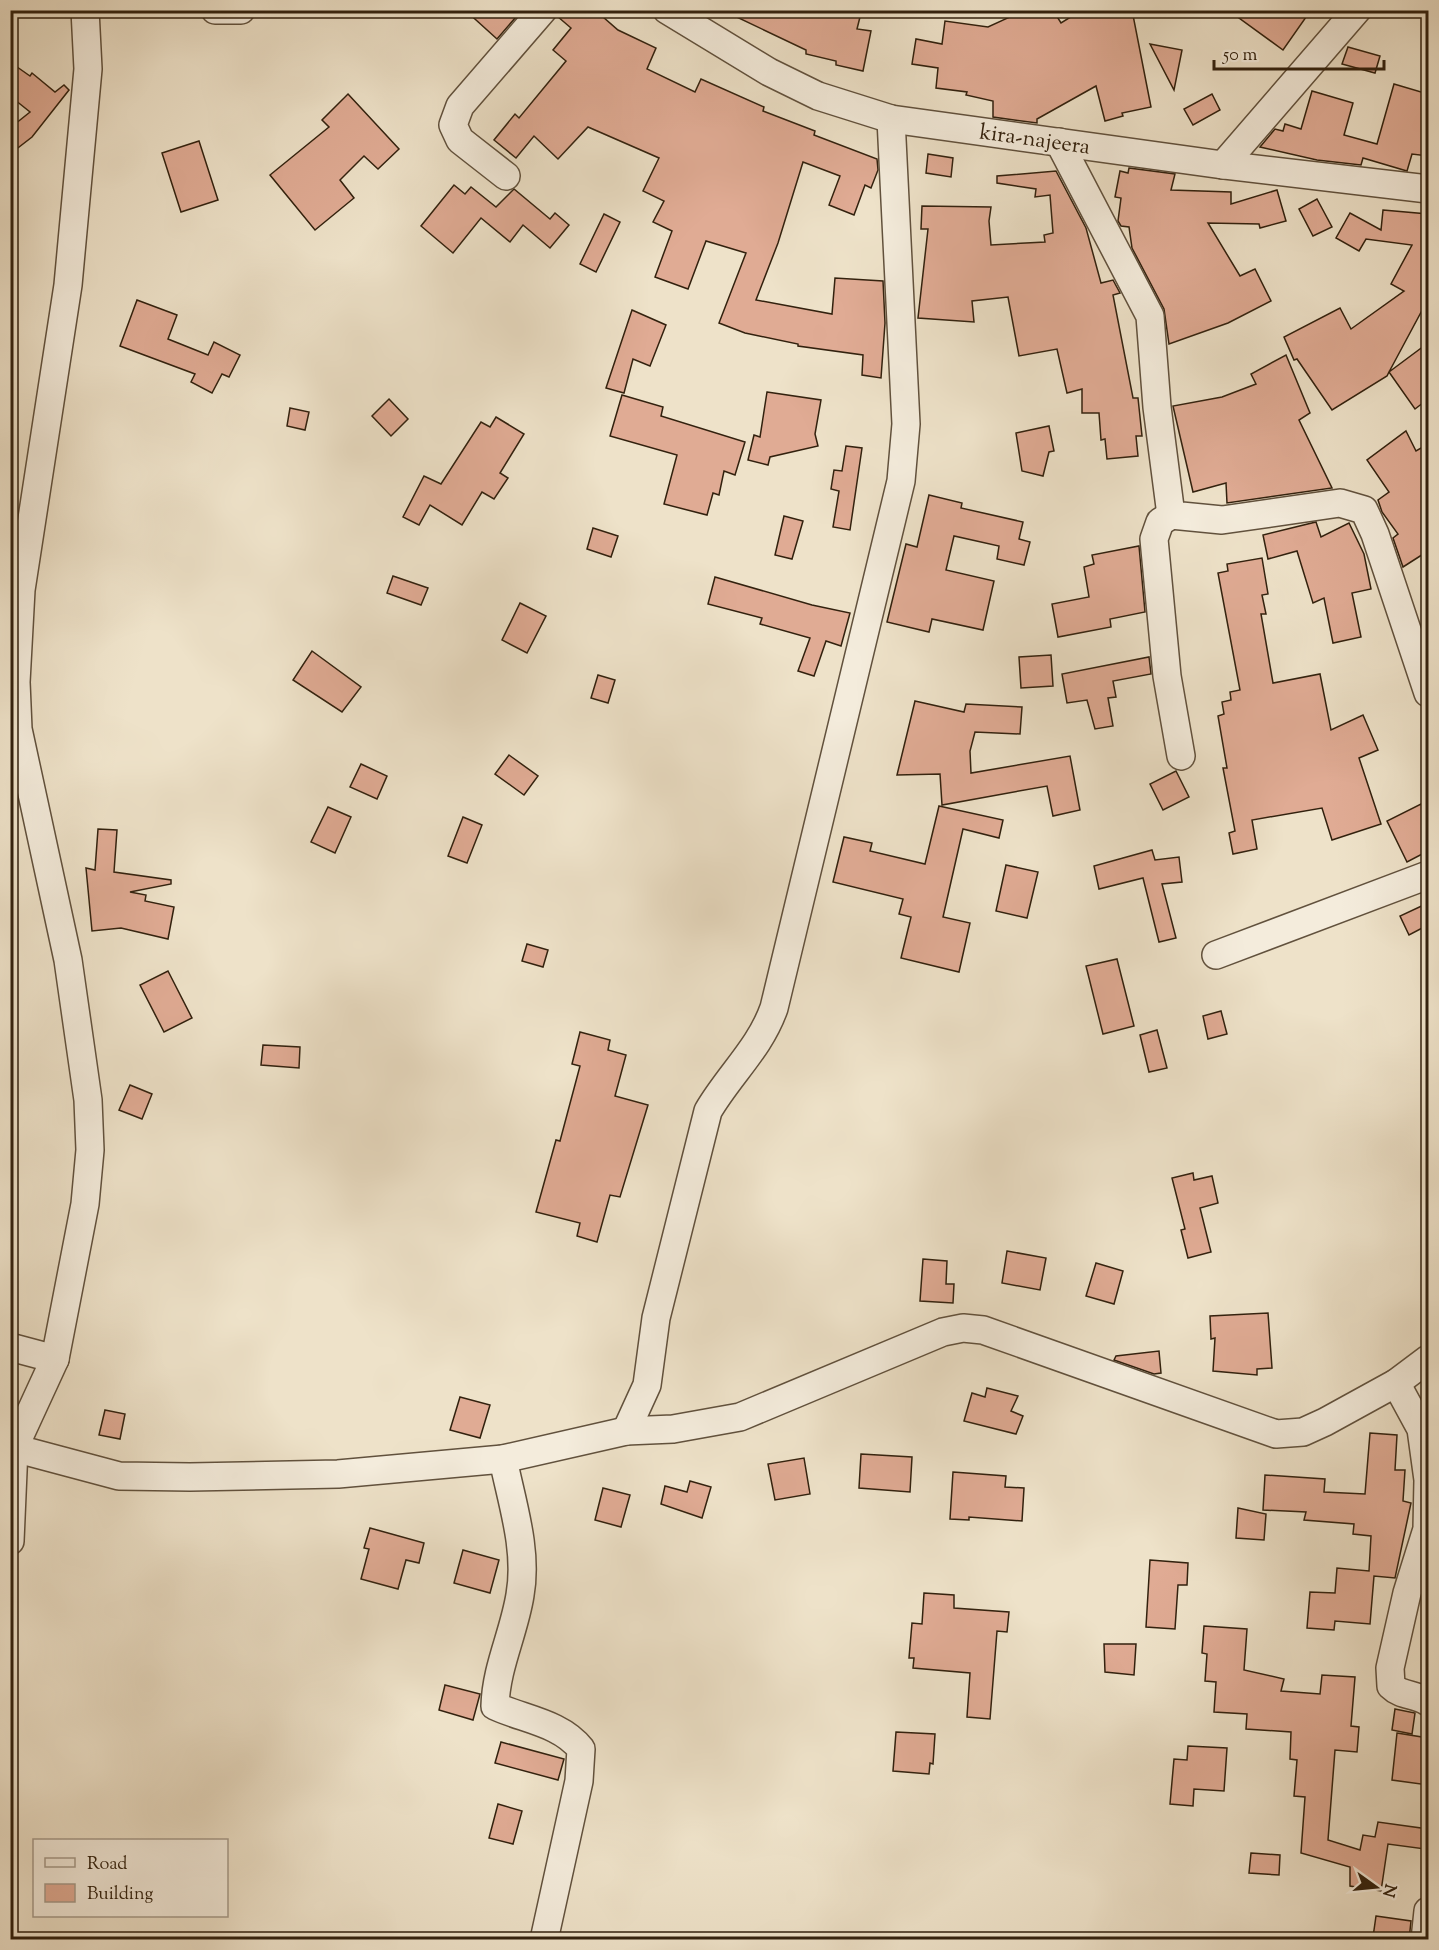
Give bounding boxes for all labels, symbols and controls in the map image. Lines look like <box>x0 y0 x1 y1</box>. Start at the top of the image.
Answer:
scale bar <box>1214 33 1384 71</box>
text: 50 m <box>1222 43 1258 69</box>
street label: kira-najeera <box>977 117 1092 165</box>
legend <box>33 1839 228 1917</box>
text: Road <box>87 1852 127 1878</box>
north arrow <box>1346 1857 1406 1917</box>
text: N <box>1375 1881 1401 1900</box>
text: Building <box>87 1882 153 1908</box>

